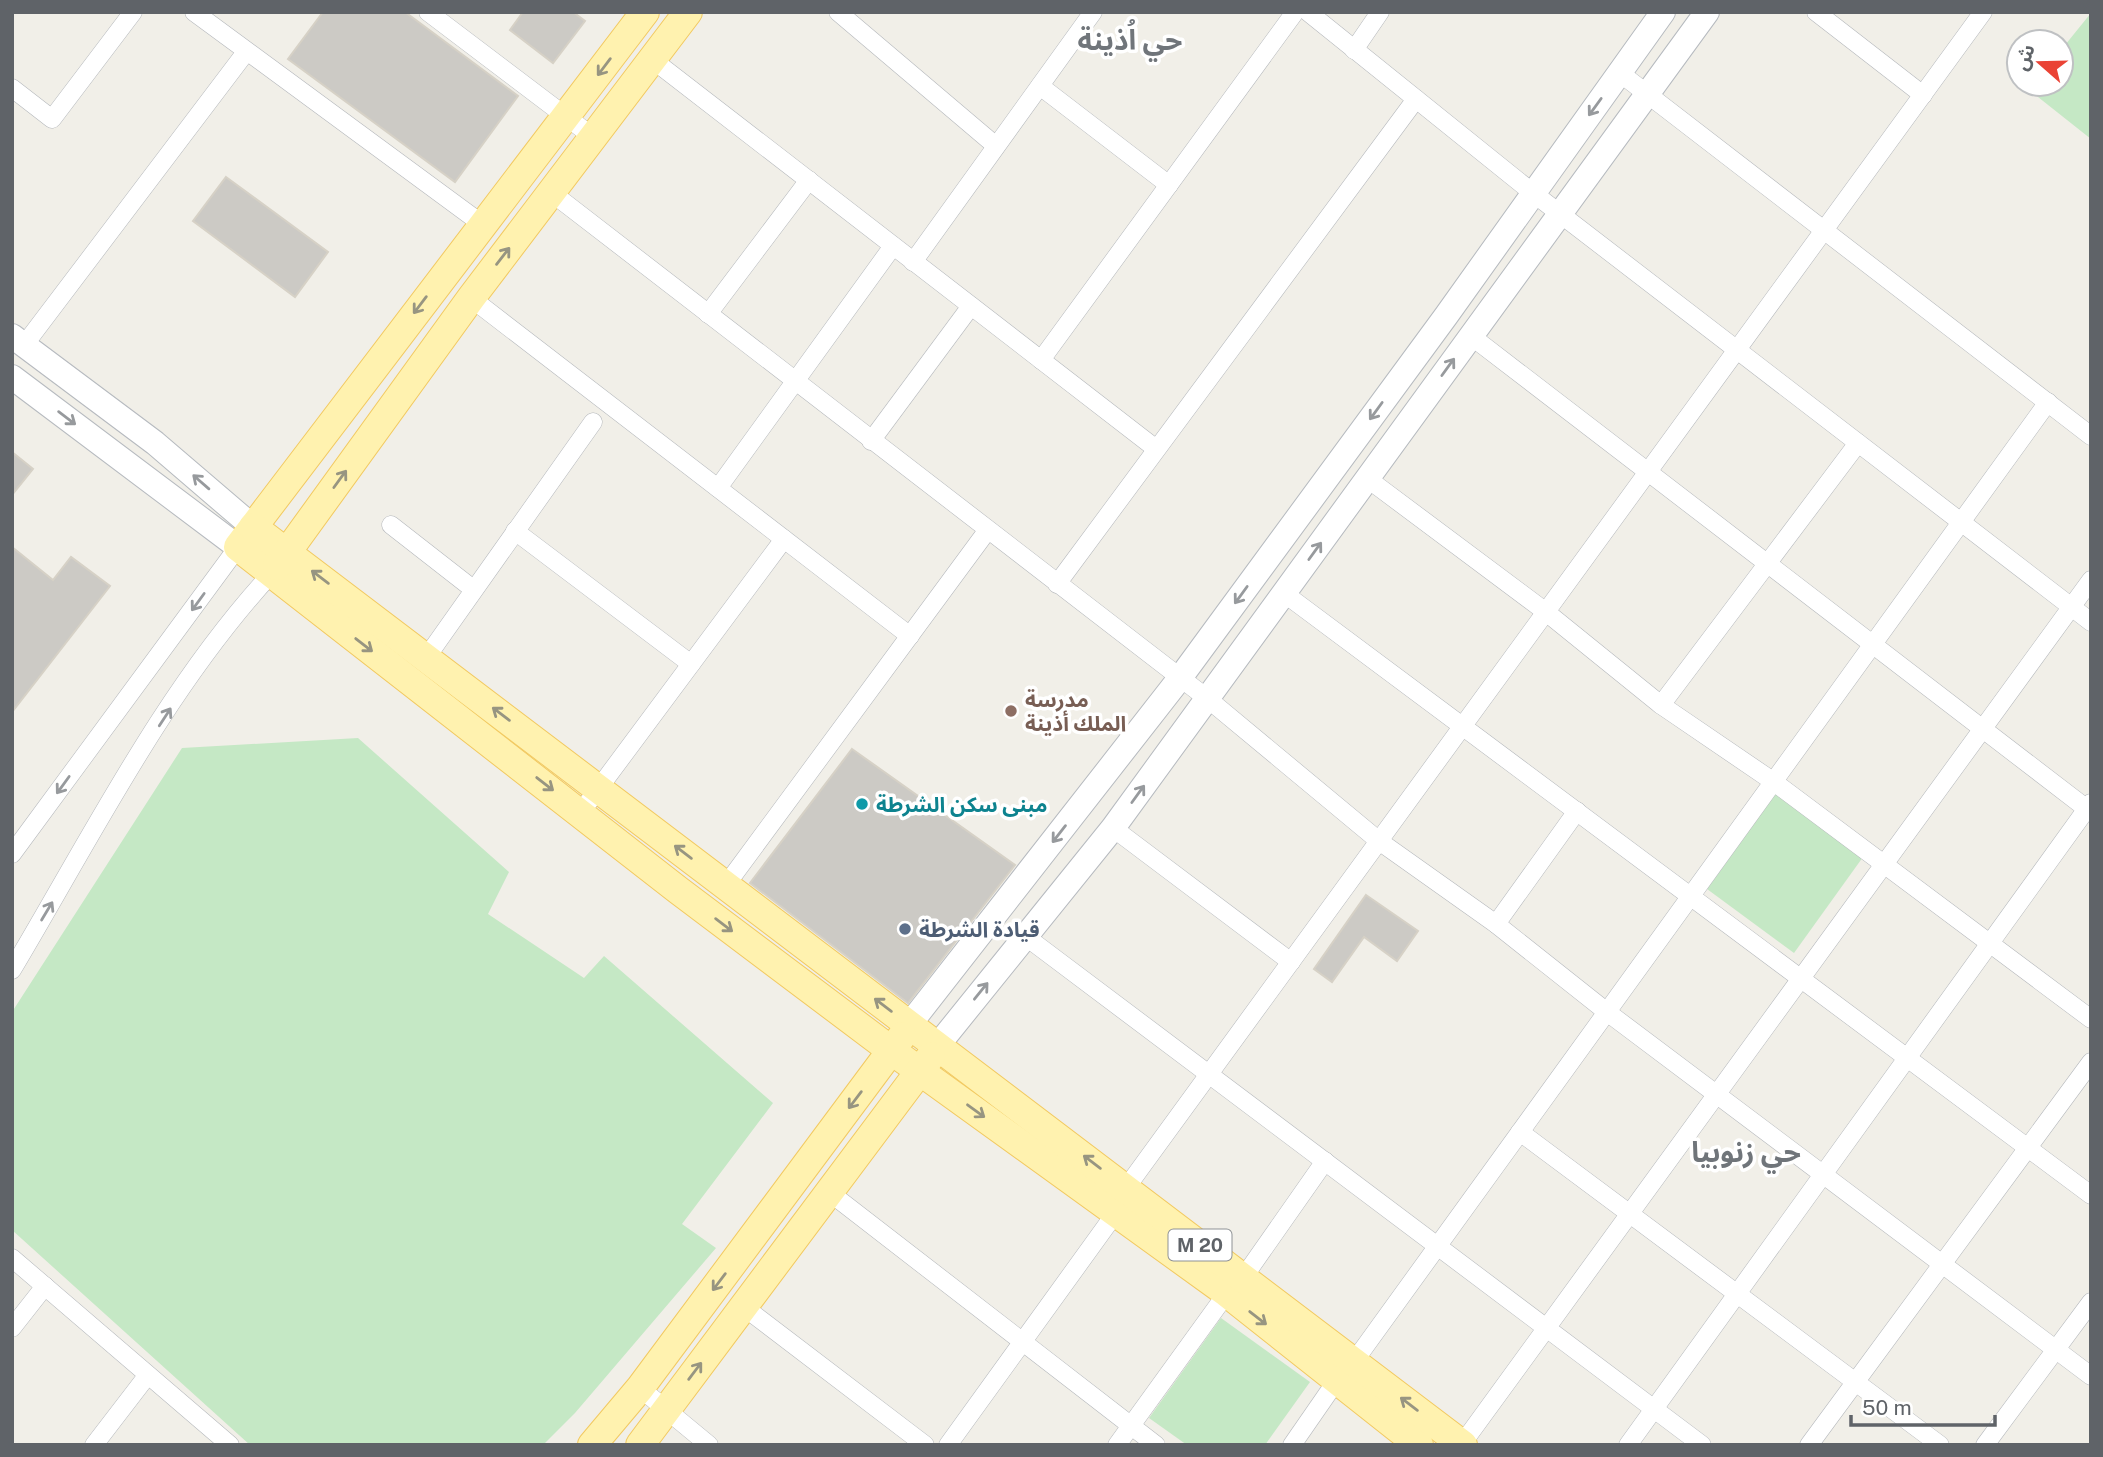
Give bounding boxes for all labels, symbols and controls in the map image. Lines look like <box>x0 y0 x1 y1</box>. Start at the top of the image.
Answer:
district label: حي اُذينة <box>1078 19 1182 62</box>
north arrow <box>2005 28 2075 98</box>
text: ش <box>2009 41 2039 73</box>
one-way arrow <box>597 57 612 75</box>
one-way arrow <box>1588 97 1602 116</box>
one-way arrow <box>496 247 511 266</box>
one-way arrow <box>413 295 428 314</box>
one-way arrow <box>1441 358 1456 377</box>
one-way arrow <box>1369 401 1383 420</box>
one-way arrow <box>57 410 76 425</box>
one-way arrow <box>333 470 347 489</box>
one-way arrow <box>192 474 210 490</box>
one-way arrow <box>1308 542 1323 561</box>
one-way arrow <box>311 570 329 585</box>
one-way arrow <box>1234 585 1248 604</box>
one-way arrow <box>191 592 205 611</box>
one-way arrow <box>355 638 373 653</box>
place label: مدرسة الملك أذينة <box>1025 687 1126 736</box>
marker: مدرسة الملك أذينة <box>1003 703 1019 719</box>
one-way arrow <box>158 707 172 727</box>
one-way arrow <box>492 707 511 722</box>
one-way arrow <box>56 775 70 794</box>
one-way arrow <box>535 777 553 792</box>
one-way arrow <box>1130 785 1145 804</box>
place label: مبنى سكن الشرطة <box>876 792 1048 817</box>
marker: مبنى سكن الشرطة <box>854 796 870 812</box>
one-way arrow <box>1051 824 1066 843</box>
one-way arrow <box>674 844 692 859</box>
one-way arrow <box>40 902 54 922</box>
one-way arrow <box>714 917 732 932</box>
place label: قيادة الشرطة <box>919 917 1040 942</box>
marker: قيادة الشرطة <box>897 921 913 937</box>
one-way arrow <box>973 983 988 1001</box>
one-way arrow <box>874 997 892 1012</box>
one-way arrow <box>847 1090 862 1109</box>
one-way arrow <box>966 1104 985 1118</box>
district label: حي زنوبيا <box>1691 1135 1801 1174</box>
one-way arrow <box>1083 1154 1101 1169</box>
road number: M 20 <box>1168 1230 1232 1260</box>
one-way arrow <box>711 1273 726 1291</box>
one-way arrow <box>1249 1310 1267 1326</box>
one-way arrow <box>688 1362 703 1380</box>
scale bar <box>1851 1384 1994 1428</box>
text: 50 m <box>1862 1395 1912 1420</box>
one-way arrow <box>1399 1397 1418 1412</box>

